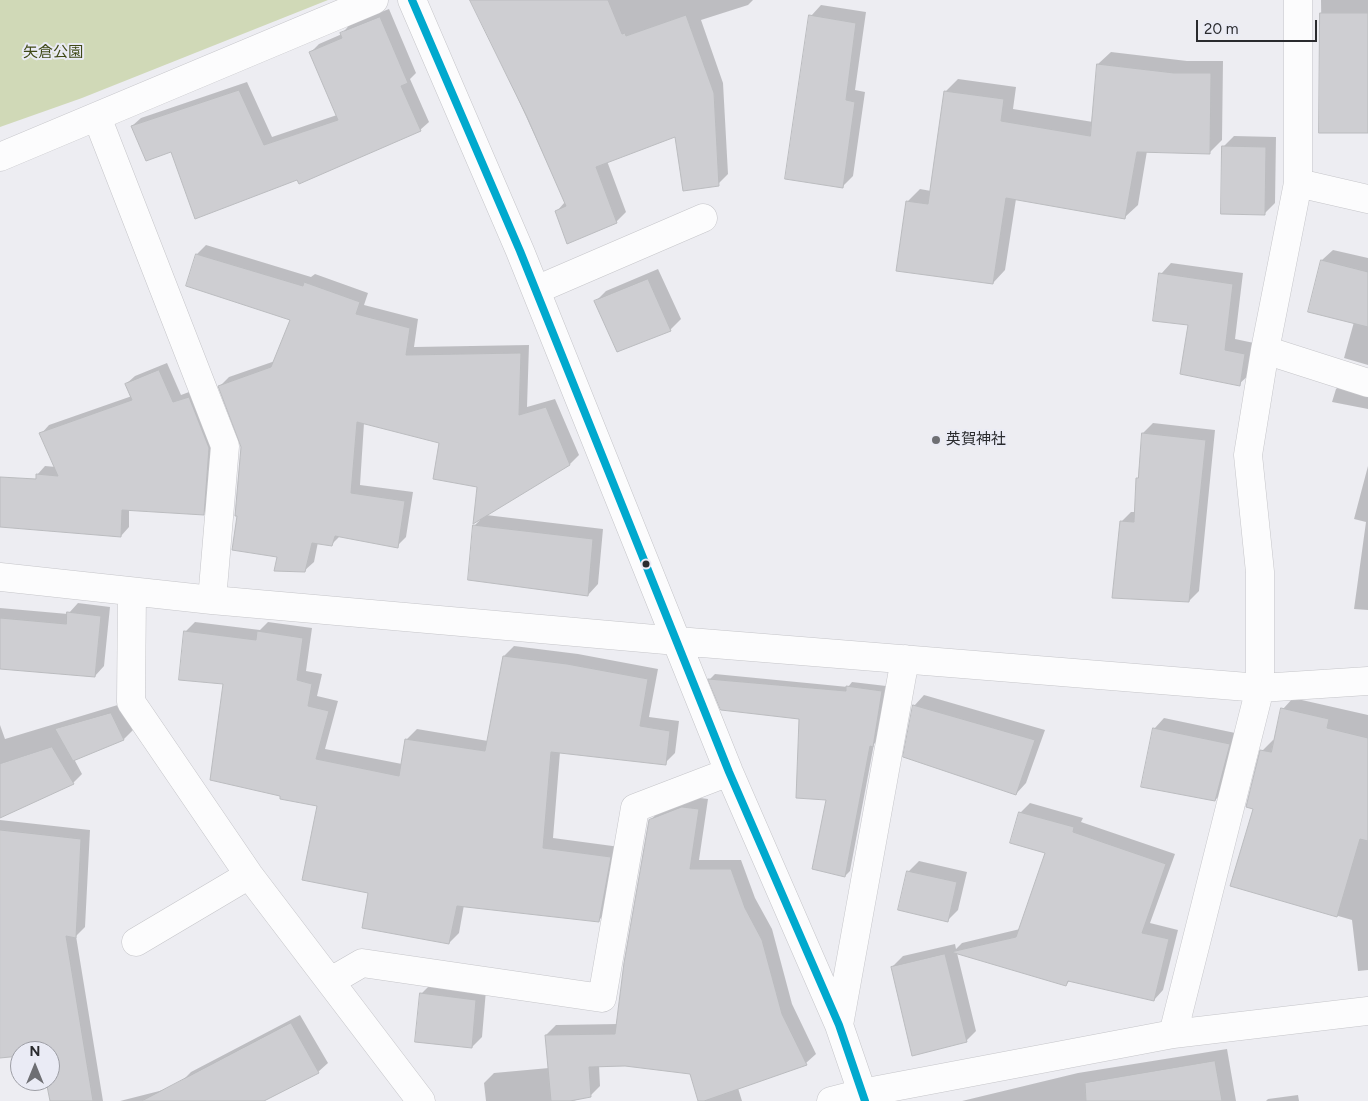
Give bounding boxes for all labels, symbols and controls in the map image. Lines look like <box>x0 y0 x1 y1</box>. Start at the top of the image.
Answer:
scale bar <box>1198 10 1319 42</box>
text: 20 m <box>1204 20 1238 38</box>
park label: 矢倉公園 <box>23 44 83 62</box>
place label: 英賀神社 <box>946 431 1006 449</box>
marker: 英賀神社 <box>930 434 942 446</box>
unlabelled marker <box>641 559 651 569</box>
north arrow <box>10 1041 60 1091</box>
text: N <box>30 1043 40 1060</box>

